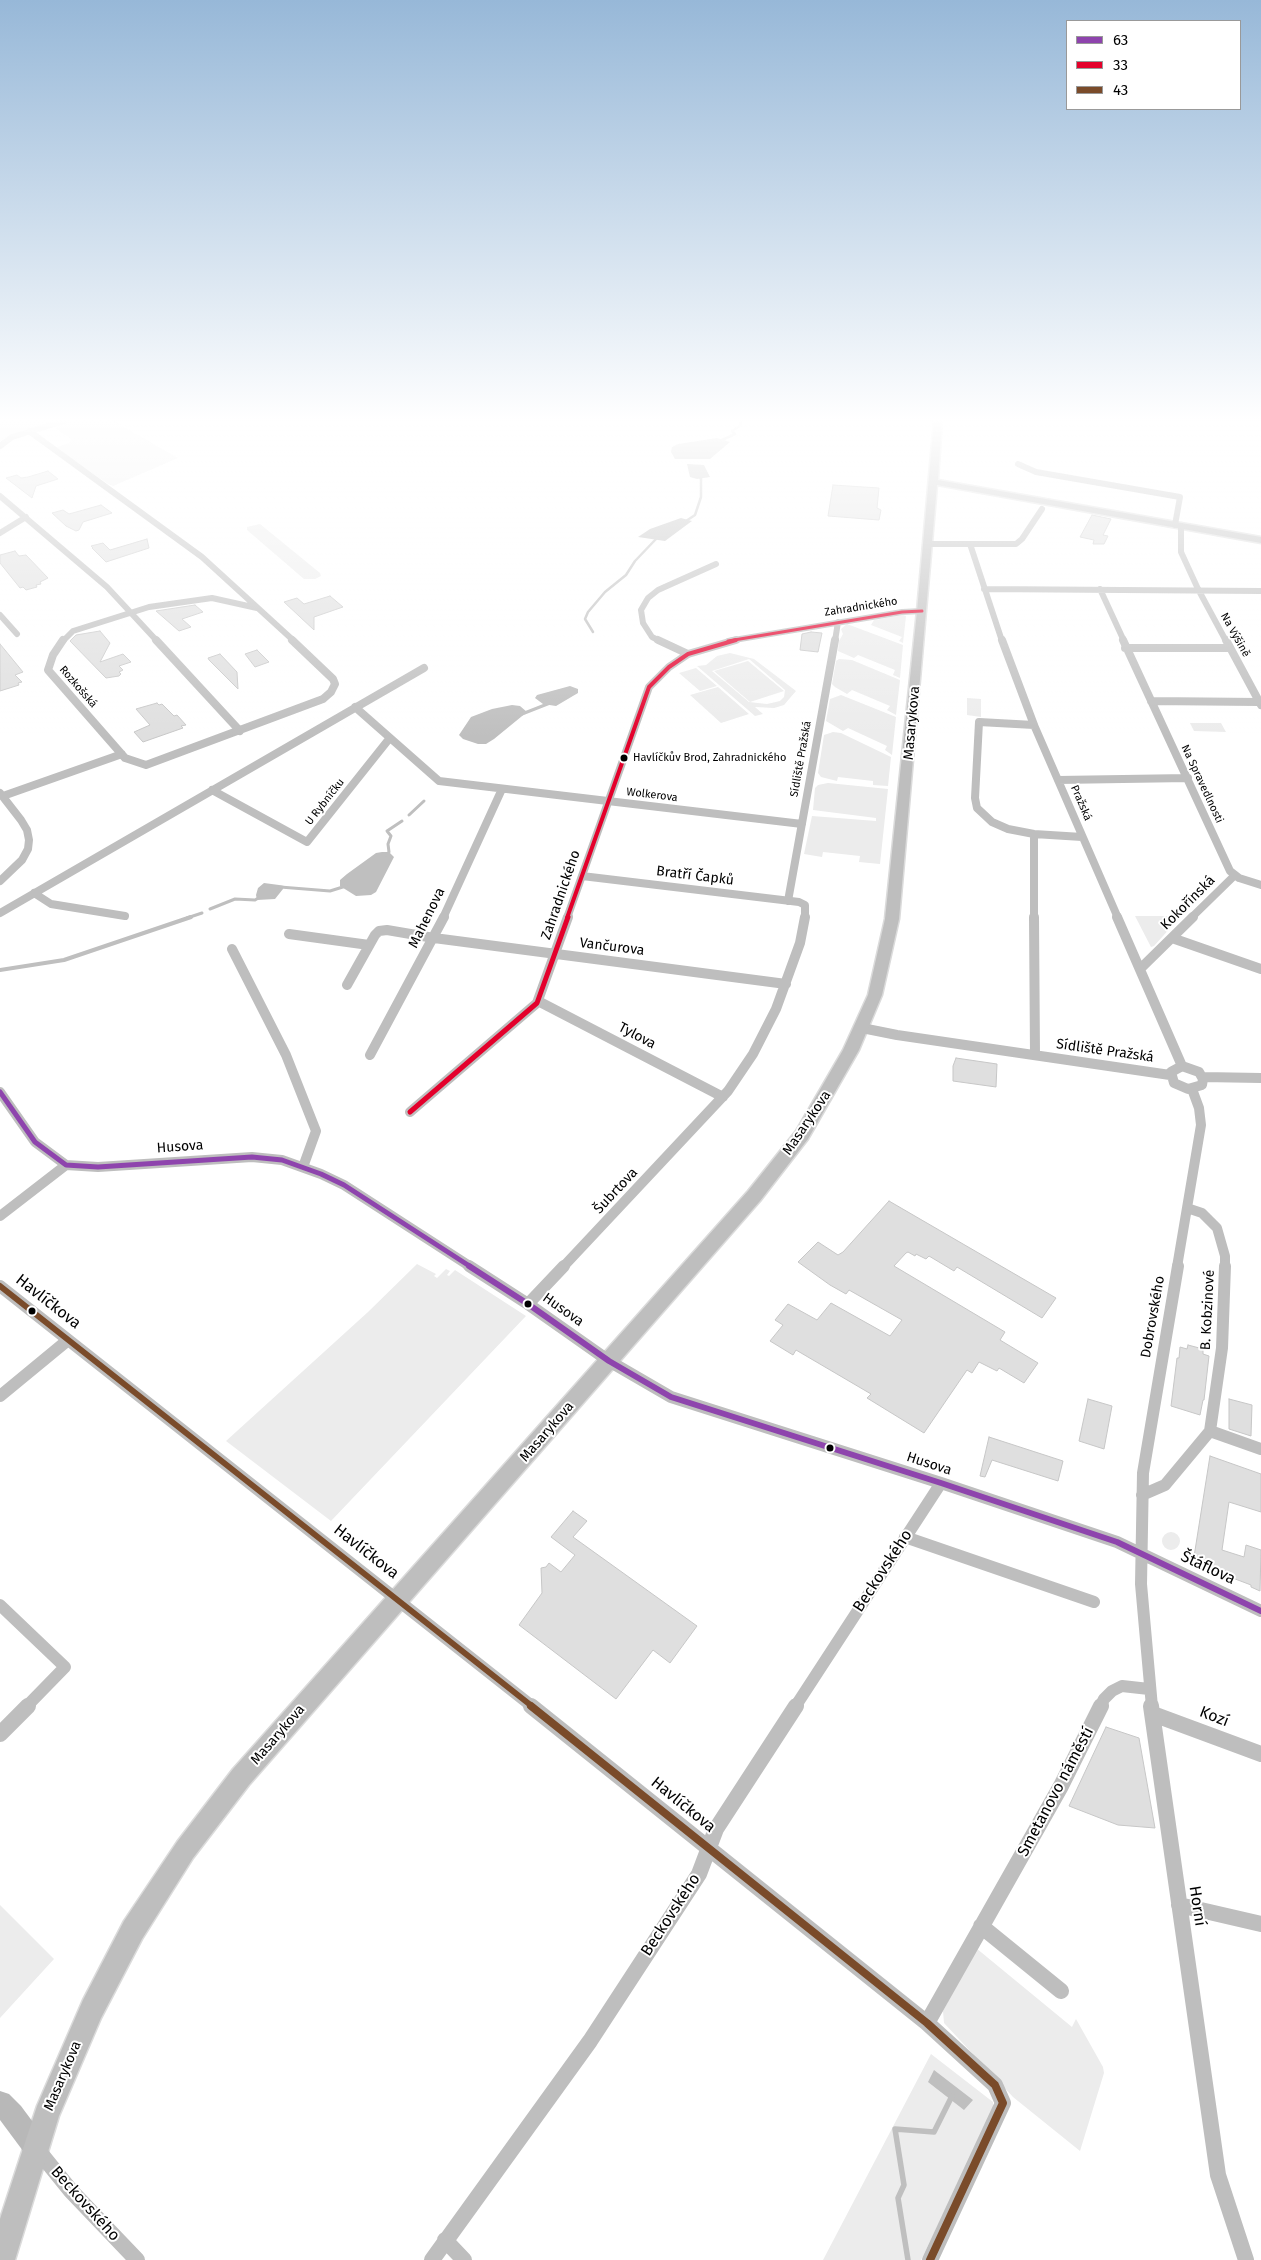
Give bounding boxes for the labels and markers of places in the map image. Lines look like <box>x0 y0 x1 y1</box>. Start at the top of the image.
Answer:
place label: Havlíčkův Brod, Zahradnického <box>633 751 786 765</box>
marker: Havlíčkův Brod, Zahradnického <box>619 753 629 763</box>
unlabelled marker <box>523 1299 533 1309</box>
unlabelled marker <box>27 1306 37 1316</box>
unlabelled marker <box>825 1443 835 1453</box>

